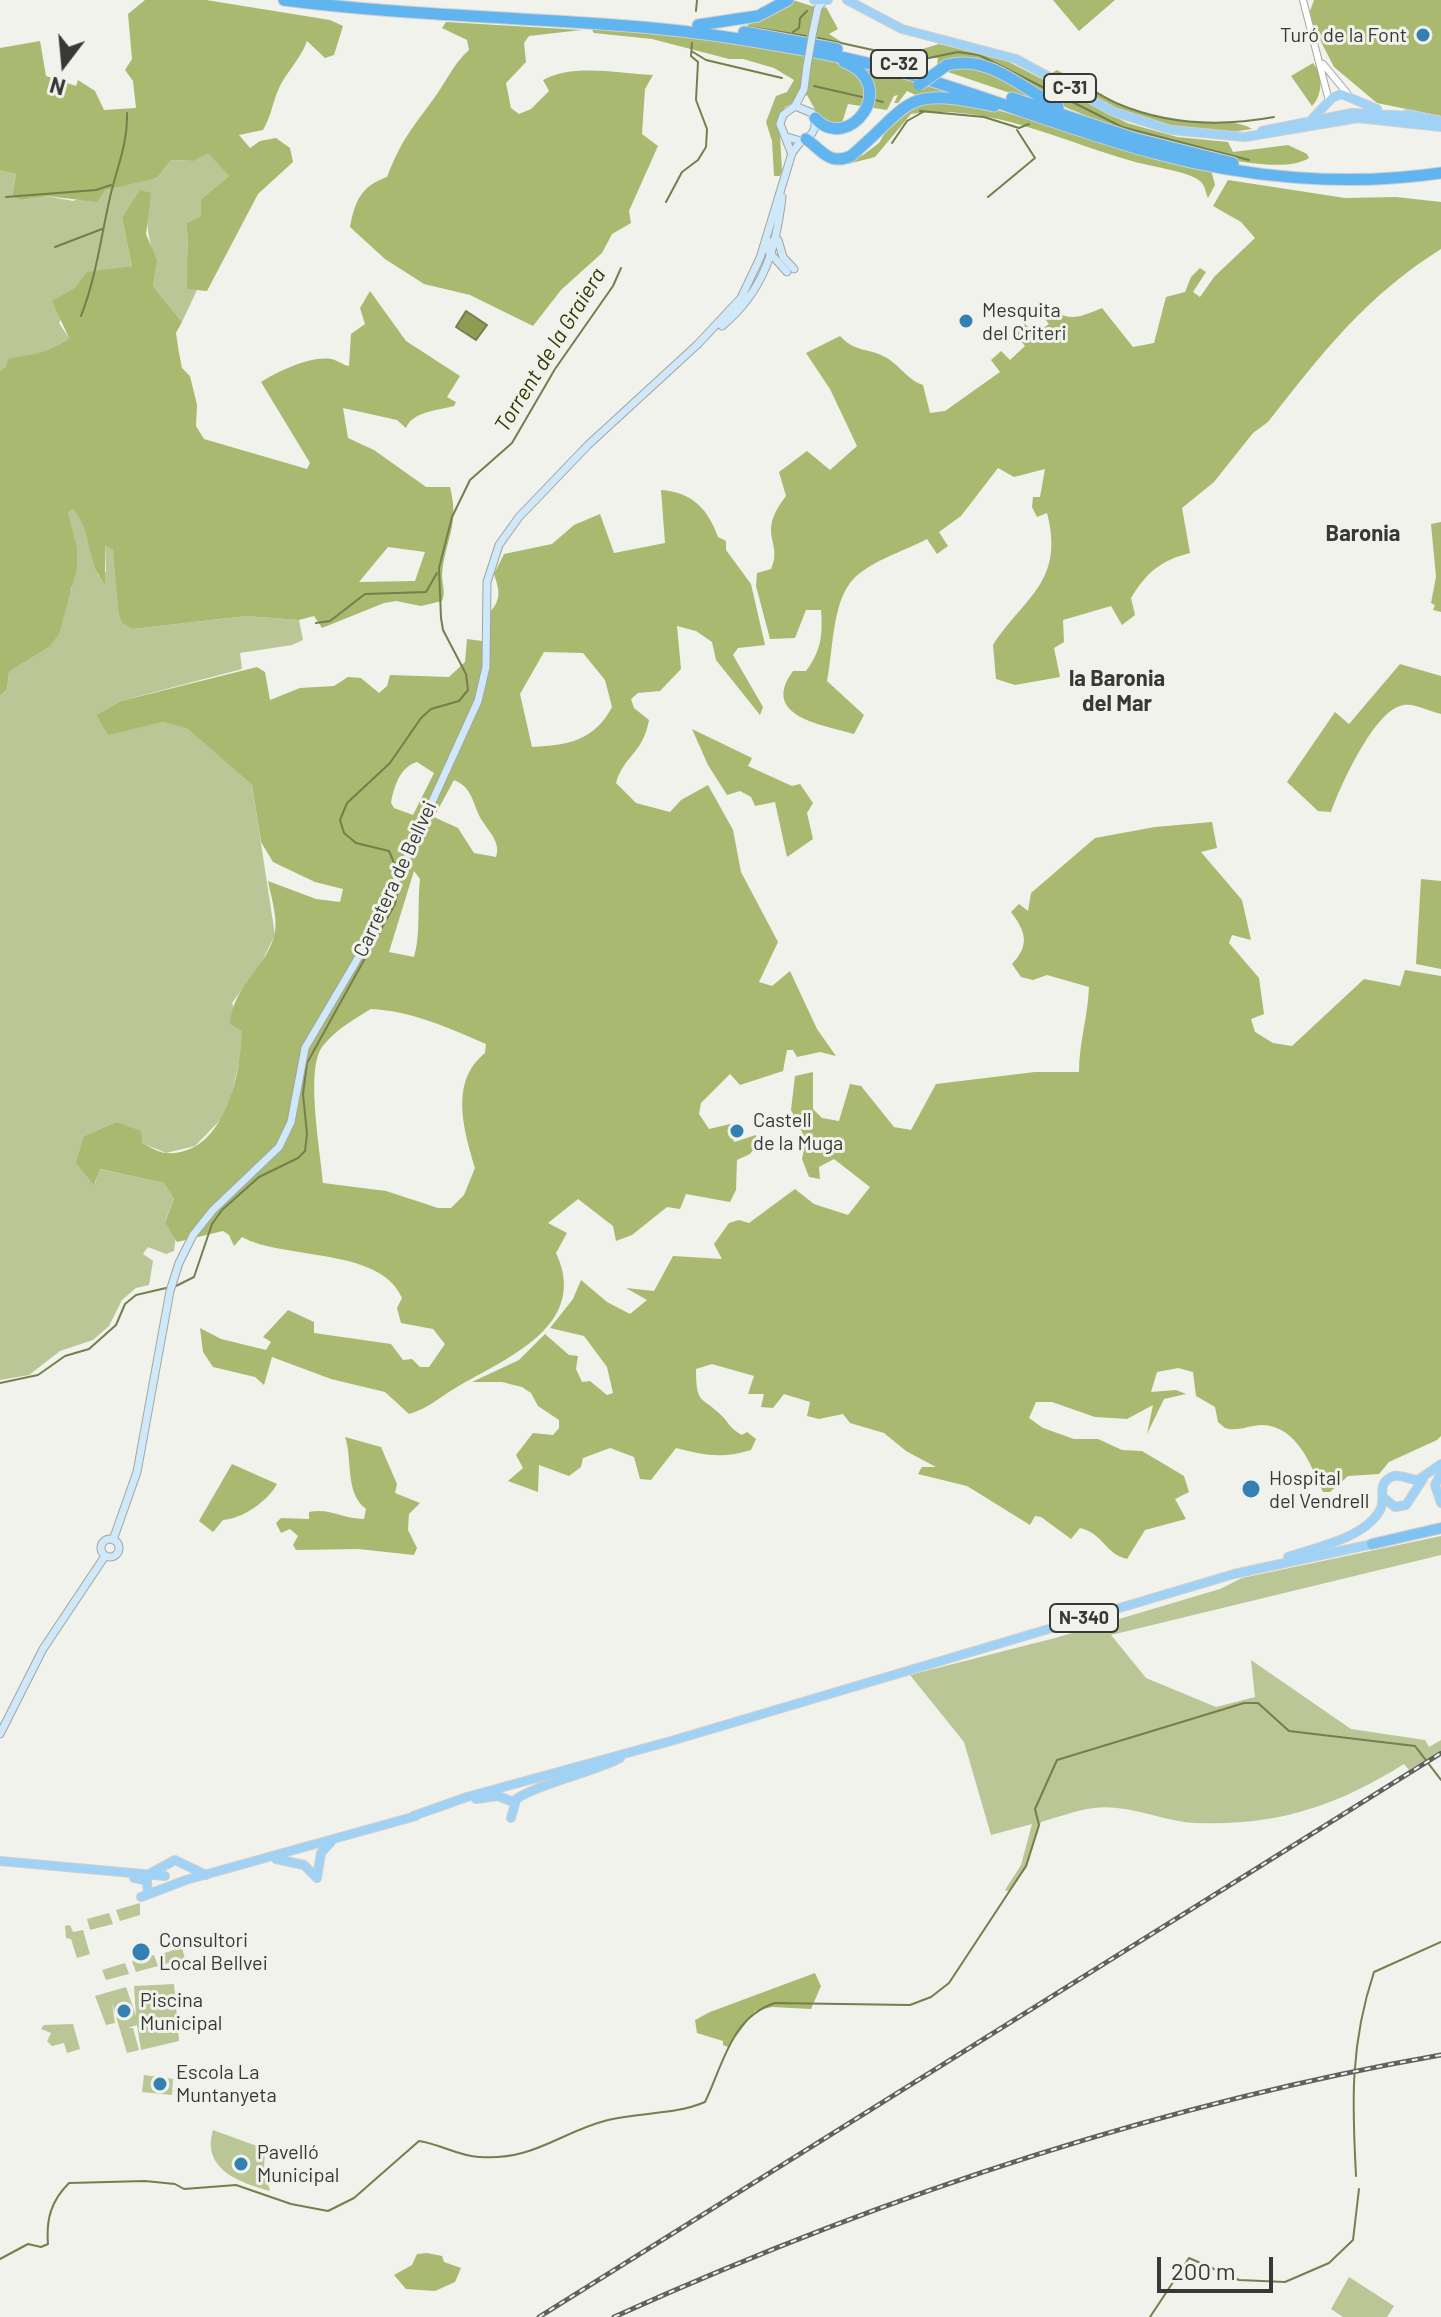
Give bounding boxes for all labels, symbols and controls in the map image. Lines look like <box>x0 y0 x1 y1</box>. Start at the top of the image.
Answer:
place label: Turó de la Font <box>1280 23 1407 47</box>
north arrow <box>24 24 104 104</box>
marker: Turó de la Font <box>1414 26 1432 44</box>
road number: C-32 <box>871 50 927 78</box>
text: N <box>47 73 68 102</box>
road number: C-31 <box>1044 74 1096 102</box>
water label: Torrent de la Graiera <box>489 263 611 437</box>
place label: Mesquita del Criteri <box>982 298 1067 345</box>
marker: Mesquita del Criteri <box>957 312 975 330</box>
district label: Baronia <box>1326 521 1400 547</box>
district label: la Baronia del Mar <box>1069 666 1165 718</box>
street label: Carretera de Bellvei <box>348 797 442 961</box>
place label: Castell de la Muga <box>753 1108 843 1155</box>
marker: Castell de la Muga <box>728 1122 746 1140</box>
place label: Hospital del Vendrell <box>1269 1466 1369 1513</box>
marker: Hospital del Vendrell <box>1240 1478 1262 1500</box>
road number: N-340 <box>1050 1604 1118 1632</box>
place label: Consultori Local Bellvei <box>159 1928 268 1975</box>
marker: Consultori Local Bellvei <box>130 1941 152 1963</box>
place label: Piscina Municipal <box>140 1988 222 2035</box>
marker: Piscina Municipal <box>115 2002 133 2020</box>
place label: Escola La Muntanyeta <box>176 2060 277 2107</box>
marker: Escola La Muntanyeta <box>151 2075 169 2093</box>
place label: Pavelló Municipal <box>257 2140 339 2187</box>
marker: Pavelló Municipal <box>232 2155 250 2173</box>
scale bar <box>1161 2241 1277 2291</box>
text: 200 m <box>1171 2256 1236 2285</box>

